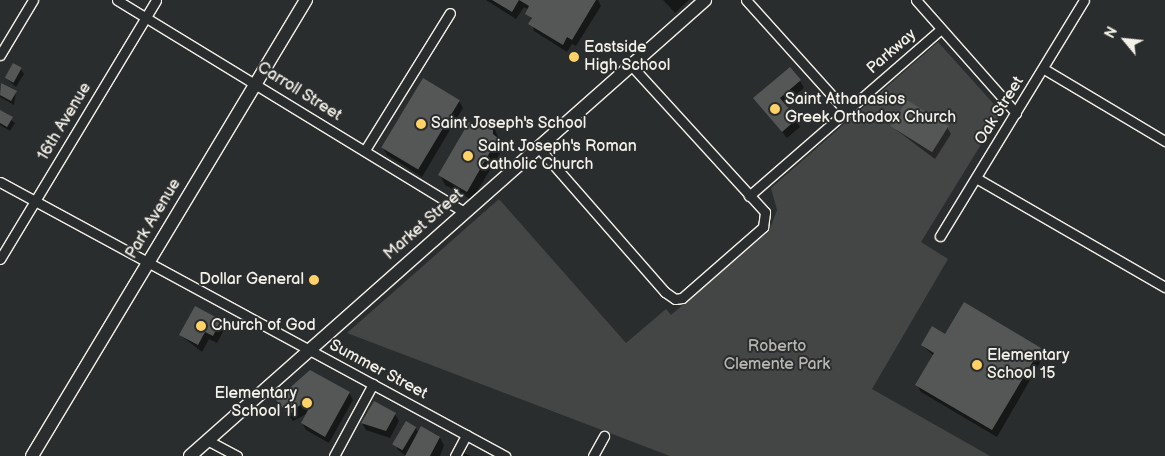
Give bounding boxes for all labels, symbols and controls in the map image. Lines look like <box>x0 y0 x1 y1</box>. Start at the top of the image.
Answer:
north arrow <box>1100 15 1150 65</box>
text: N <box>1101 24 1121 41</box>
street label: Parkway <box>863 25 921 79</box>
place label: Eastside High School <box>584 38 671 76</box>
marker: Eastside High School <box>568 51 580 63</box>
street label: Carroll Street <box>253 58 345 126</box>
street label: Oak Street <box>971 73 1029 149</box>
street label: 16th Avenue <box>34 79 96 165</box>
place label: Saint Athanasios Greek Orthodox Church <box>785 90 956 128</box>
marker: Saint Athanasios Greek Orthodox Church <box>769 103 781 115</box>
place label: Saint Joseph's School <box>431 114 588 134</box>
marker: Saint Joseph's School <box>415 118 427 130</box>
place label: Saint Joseph's Roman Catholic Church <box>478 137 638 175</box>
marker: Saint Joseph's Roman Catholic Church <box>462 150 474 162</box>
street label: Park Avenue <box>123 175 185 263</box>
street label: Market Street <box>380 185 468 265</box>
place label: Dollar General <box>199 270 304 290</box>
marker: Dollar General <box>308 274 320 286</box>
place label: Church of God <box>211 316 316 336</box>
marker: Church of God <box>195 320 207 332</box>
street label: Summer Street <box>326 336 430 404</box>
park label: Roberto Clemente Park <box>724 337 830 375</box>
place label: Elementary School 15 <box>987 346 1070 384</box>
marker: Elementary School 15 <box>971 359 983 371</box>
place label: Elementary School 11 <box>214 384 297 422</box>
marker: Elementary School 11 <box>301 397 313 409</box>

